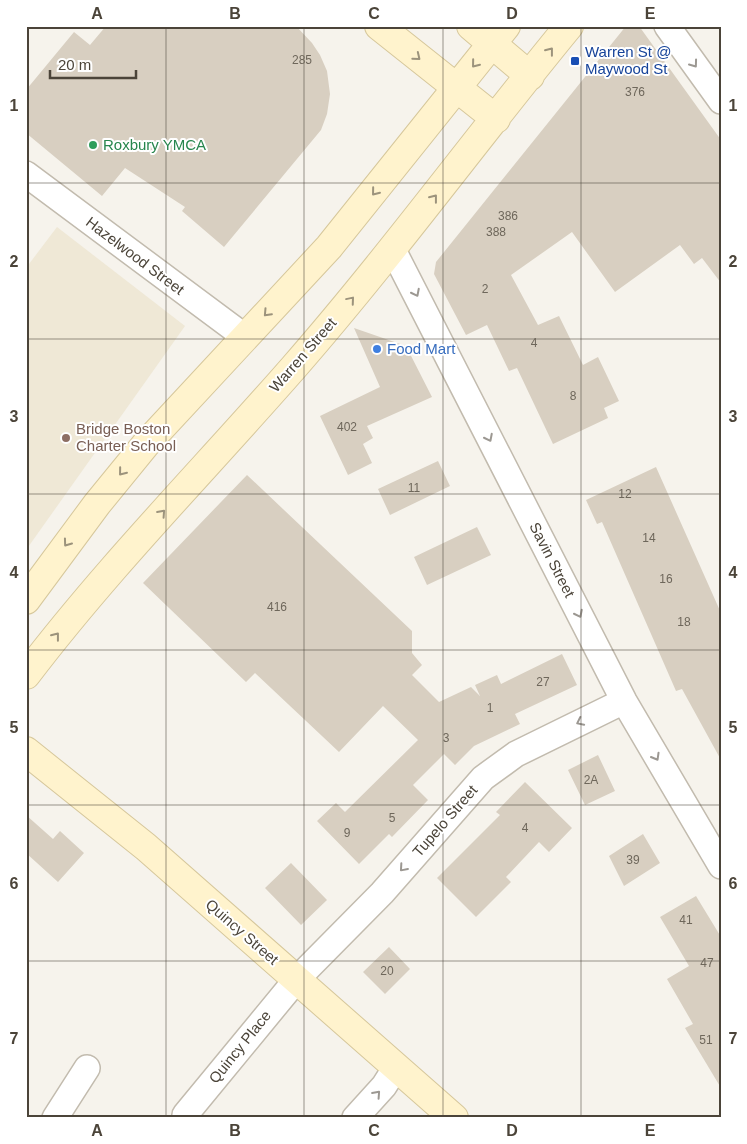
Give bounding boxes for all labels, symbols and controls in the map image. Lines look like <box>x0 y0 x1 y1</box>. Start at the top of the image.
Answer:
text: A <box>91 5 103 22</box>
text: B <box>229 5 241 22</box>
text: C <box>368 5 380 22</box>
text: D <box>506 5 518 22</box>
text: E <box>645 5 656 22</box>
place label: Warren St @ Maywood St <box>585 43 671 77</box>
scale bar <box>50 48 136 80</box>
one-way arrow <box>544 48 552 57</box>
one-way arrow <box>412 51 421 60</box>
house number: 285 <box>292 53 312 67</box>
marker: Warren St @ Maywood St <box>569 55 581 67</box>
text: 20 m <box>58 56 91 73</box>
one-way arrow <box>472 58 480 67</box>
one-way arrow <box>688 58 697 68</box>
house number: 376 <box>625 85 645 99</box>
text: 1 <box>10 97 19 114</box>
text: 1 <box>729 97 738 114</box>
place label: Roxbury YMCA <box>103 136 206 153</box>
marker: Roxbury YMCA <box>87 139 99 151</box>
one-way arrow <box>372 186 380 195</box>
one-way arrow <box>429 194 438 203</box>
house number: 386 <box>498 209 518 223</box>
street label: Hazelwood Street <box>83 213 188 299</box>
house number: 388 <box>486 225 506 239</box>
text: 2 <box>10 253 19 270</box>
text: 2 <box>729 253 738 270</box>
house number: 2 <box>482 282 489 296</box>
one-way arrow <box>410 288 420 297</box>
one-way arrow <box>345 297 353 306</box>
one-way arrow <box>264 308 273 317</box>
street label: Warren Street <box>266 313 340 395</box>
house number: 4 <box>531 336 538 350</box>
place label: Food Mart <box>387 340 456 357</box>
marker: Food Mart <box>371 343 383 355</box>
house number: 8 <box>570 389 577 403</box>
text: 3 <box>10 408 19 425</box>
text: 3 <box>729 408 738 425</box>
place label: Bridge Boston Charter School <box>76 420 176 454</box>
house number: 402 <box>337 420 357 434</box>
marker: Bridge Boston Charter School <box>60 432 72 444</box>
one-way arrow <box>483 432 493 441</box>
one-way arrow <box>120 466 128 475</box>
house number: 11 <box>408 481 421 495</box>
house number: 12 <box>618 487 632 501</box>
one-way arrow <box>156 509 165 518</box>
street label: Savin Street <box>526 520 579 601</box>
house number: 14 <box>642 531 656 545</box>
one-way arrow <box>65 537 73 546</box>
text: 4 <box>10 564 19 581</box>
text: 4 <box>729 564 738 581</box>
house number: 16 <box>659 572 673 586</box>
house number: 416 <box>267 600 287 614</box>
one-way arrow <box>573 608 583 617</box>
house number: 18 <box>677 615 691 629</box>
one-way arrow <box>50 633 58 642</box>
house number: 27 <box>536 675 550 689</box>
house number: 1 <box>487 701 494 715</box>
one-way arrow <box>576 716 585 726</box>
text: 5 <box>10 719 19 736</box>
text: 5 <box>729 719 738 736</box>
house number: 3 <box>443 731 450 745</box>
one-way arrow <box>649 752 659 761</box>
house number: 2A <box>584 773 598 787</box>
street label: Tupelo Street <box>409 781 481 860</box>
house number: 5 <box>389 811 396 825</box>
house number: 4 <box>522 821 529 835</box>
house number: 9 <box>344 826 351 840</box>
house number: 39 <box>626 853 640 867</box>
one-way arrow <box>400 863 409 872</box>
text: 6 <box>10 875 19 892</box>
text: 6 <box>729 875 738 892</box>
street label: Quincy Street <box>202 895 283 968</box>
house number: 41 <box>679 913 693 927</box>
house number: 47 <box>700 956 714 970</box>
house number: 20 <box>380 964 394 978</box>
street label: Quincy Place <box>205 1007 274 1086</box>
text: 7 <box>10 1030 19 1047</box>
text: 7 <box>729 1030 738 1047</box>
house number: 51 <box>699 1033 713 1047</box>
one-way arrow <box>371 1090 380 1099</box>
text: A <box>91 1122 103 1139</box>
text: B <box>229 1122 241 1139</box>
text: C <box>368 1122 380 1139</box>
text: D <box>506 1122 518 1139</box>
text: E <box>645 1122 656 1139</box>

